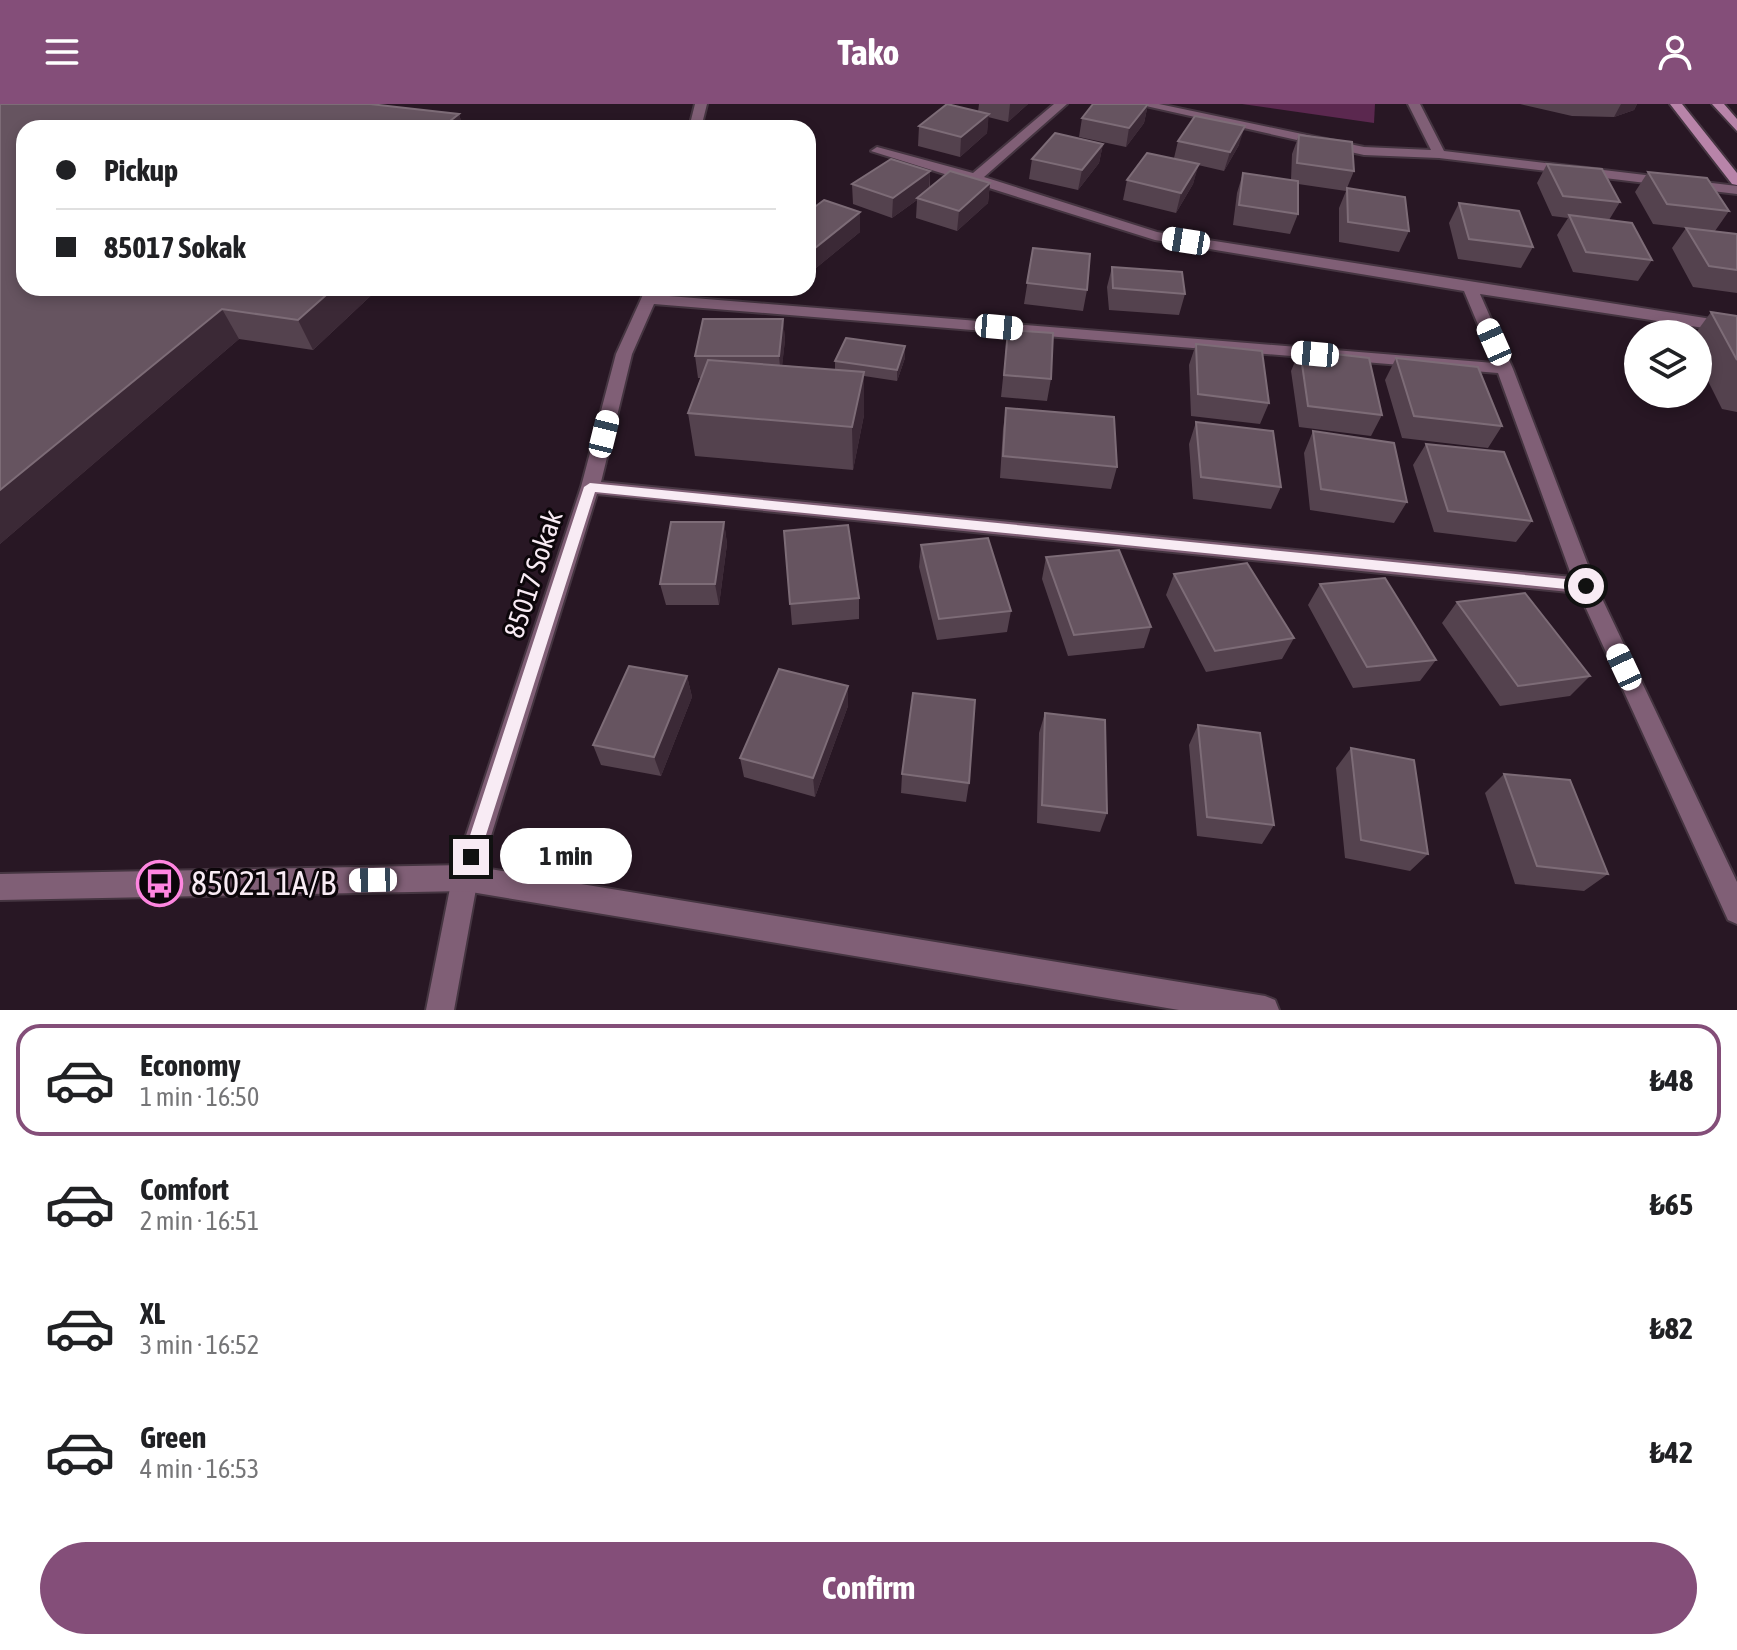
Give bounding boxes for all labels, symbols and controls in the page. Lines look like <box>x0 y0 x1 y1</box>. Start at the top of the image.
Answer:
icon: menu <box>40 30 84 74</box>
icon: person <box>1653 30 1697 74</box>
text: Tako <box>837 31 900 73</box>
text: Pickup <box>104 153 178 187</box>
car <box>1160 225 1212 257</box>
text: 85017 Sokak <box>104 230 246 264</box>
car <box>974 313 1024 341</box>
car <box>1473 315 1515 369</box>
map controls <box>1624 320 1712 408</box>
button: layers <box>1624 320 1712 408</box>
car <box>1290 340 1340 368</box>
car <box>587 408 621 460</box>
street label: 85017 Sokak <box>497 506 569 642</box>
route start <box>1568 568 1604 604</box>
car <box>1603 640 1645 694</box>
callout: 1 min <box>499 829 631 885</box>
route end <box>453 839 489 875</box>
text: 1 min <box>539 841 593 871</box>
bus stop icon: 85021 1A/B <box>136 859 184 907</box>
place label: 85021 1A/B <box>191 863 336 902</box>
car <box>349 868 397 892</box>
icon: car <box>44 1044 116 1116</box>
text: Economy <box>140 1048 241 1082</box>
text: ₺48 <box>1650 1063 1693 1097</box>
text: 1 min · 16:50 <box>140 1082 259 1112</box>
icon: car <box>44 1168 116 1240</box>
text: Comfort <box>140 1172 229 1206</box>
text: ₺65 <box>1650 1187 1693 1221</box>
text: 2 min · 16:51 <box>140 1206 259 1236</box>
icon: car <box>44 1292 116 1364</box>
text: XL <box>140 1296 165 1330</box>
text: ₺82 <box>1650 1311 1693 1345</box>
text: 3 min · 16:52 <box>140 1330 259 1360</box>
icon: car <box>44 1416 116 1488</box>
text: Green <box>140 1420 206 1454</box>
text: ₺42 <box>1650 1435 1693 1469</box>
text: 4 min · 16:53 <box>140 1454 259 1484</box>
button: Confirm <box>40 1542 1697 1634</box>

